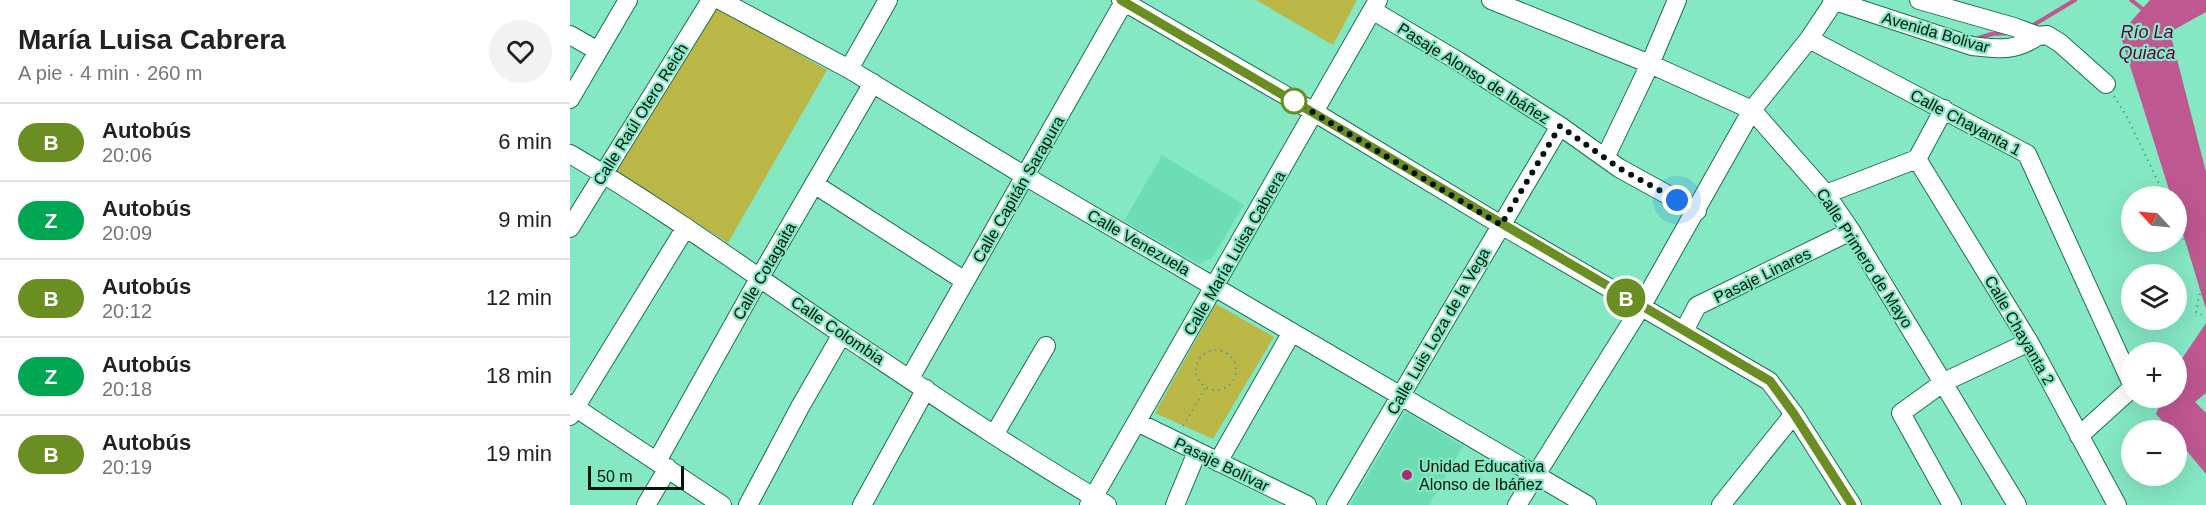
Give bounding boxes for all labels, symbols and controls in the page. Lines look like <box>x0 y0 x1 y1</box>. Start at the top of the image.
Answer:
street label: Avenida Bolivar <box>1880 9 1992 56</box>
button: heart <box>489 20 552 83</box>
street label: Pasaje Alonso de Ibáñez <box>1395 20 1553 127</box>
water label: Río La Quiaca <box>2118 22 2176 63</box>
text: María Luisa Cabrera <box>18 24 286 55</box>
street label: Calle Raúl Otero Reich <box>590 40 691 188</box>
text: A pie · 4 min · 260 m <box>18 62 203 84</box>
street label: Calle Chayanta 1 <box>1908 86 2024 159</box>
unlabelled marker <box>1281 88 1307 114</box>
street label: Calle Capitán Sarapura <box>969 113 1067 266</box>
text: Autobús <box>102 118 191 143</box>
text: 6 min <box>498 129 552 154</box>
text: B <box>43 131 59 154</box>
text: 20:06 <box>102 144 152 166</box>
street label: Calle María Luisa Cabrera <box>1180 168 1289 338</box>
your location <box>1662 185 1692 215</box>
street label: Calle Primero de Mayo <box>1813 185 1916 331</box>
north arrow <box>2121 186 2187 252</box>
map controls <box>2121 186 2187 486</box>
text: Autobús <box>102 196 191 221</box>
street label: Calle Venezuela <box>1084 206 1193 279</box>
text: 9 min <box>498 207 552 232</box>
text: Z <box>45 209 57 232</box>
street label: Calle Cotagaita <box>730 220 799 323</box>
text: 20:09 <box>102 222 152 244</box>
street label: Calle Luis Loza de la Vega <box>1384 245 1493 418</box>
street label: Pasaje Linares <box>1711 245 1814 306</box>
button: layers <box>2121 264 2187 330</box>
street label: Calle Chayanta 2 <box>1982 273 2058 388</box>
text: Autobús <box>102 274 191 299</box>
line badge: B <box>1606 278 1646 318</box>
text: 12 min <box>486 285 552 310</box>
text: B <box>43 287 59 310</box>
text: B <box>1618 287 1634 310</box>
street label: Calle Colombia <box>788 293 888 368</box>
text: 20:12 <box>102 300 152 322</box>
button: + <box>2121 342 2187 408</box>
text: Autobús <box>102 352 191 377</box>
text: 18 min <box>486 363 552 388</box>
text: Z <box>45 365 57 388</box>
text: 20:18 <box>102 378 152 400</box>
button: − <box>2121 420 2187 486</box>
text: Autobús <box>102 430 191 455</box>
street label: Pasaje Bolívar <box>1172 434 1272 495</box>
text: 19 min <box>486 441 552 466</box>
text: B <box>43 443 59 466</box>
text: 20:19 <box>102 456 152 478</box>
place label: Unidad Educativa Alonso de Ibáñez <box>1419 458 1545 493</box>
scale bar <box>588 463 684 490</box>
text: 50 m <box>597 468 633 485</box>
marker: Unidad Educativa Alonso de Ibáñez <box>1400 468 1414 482</box>

